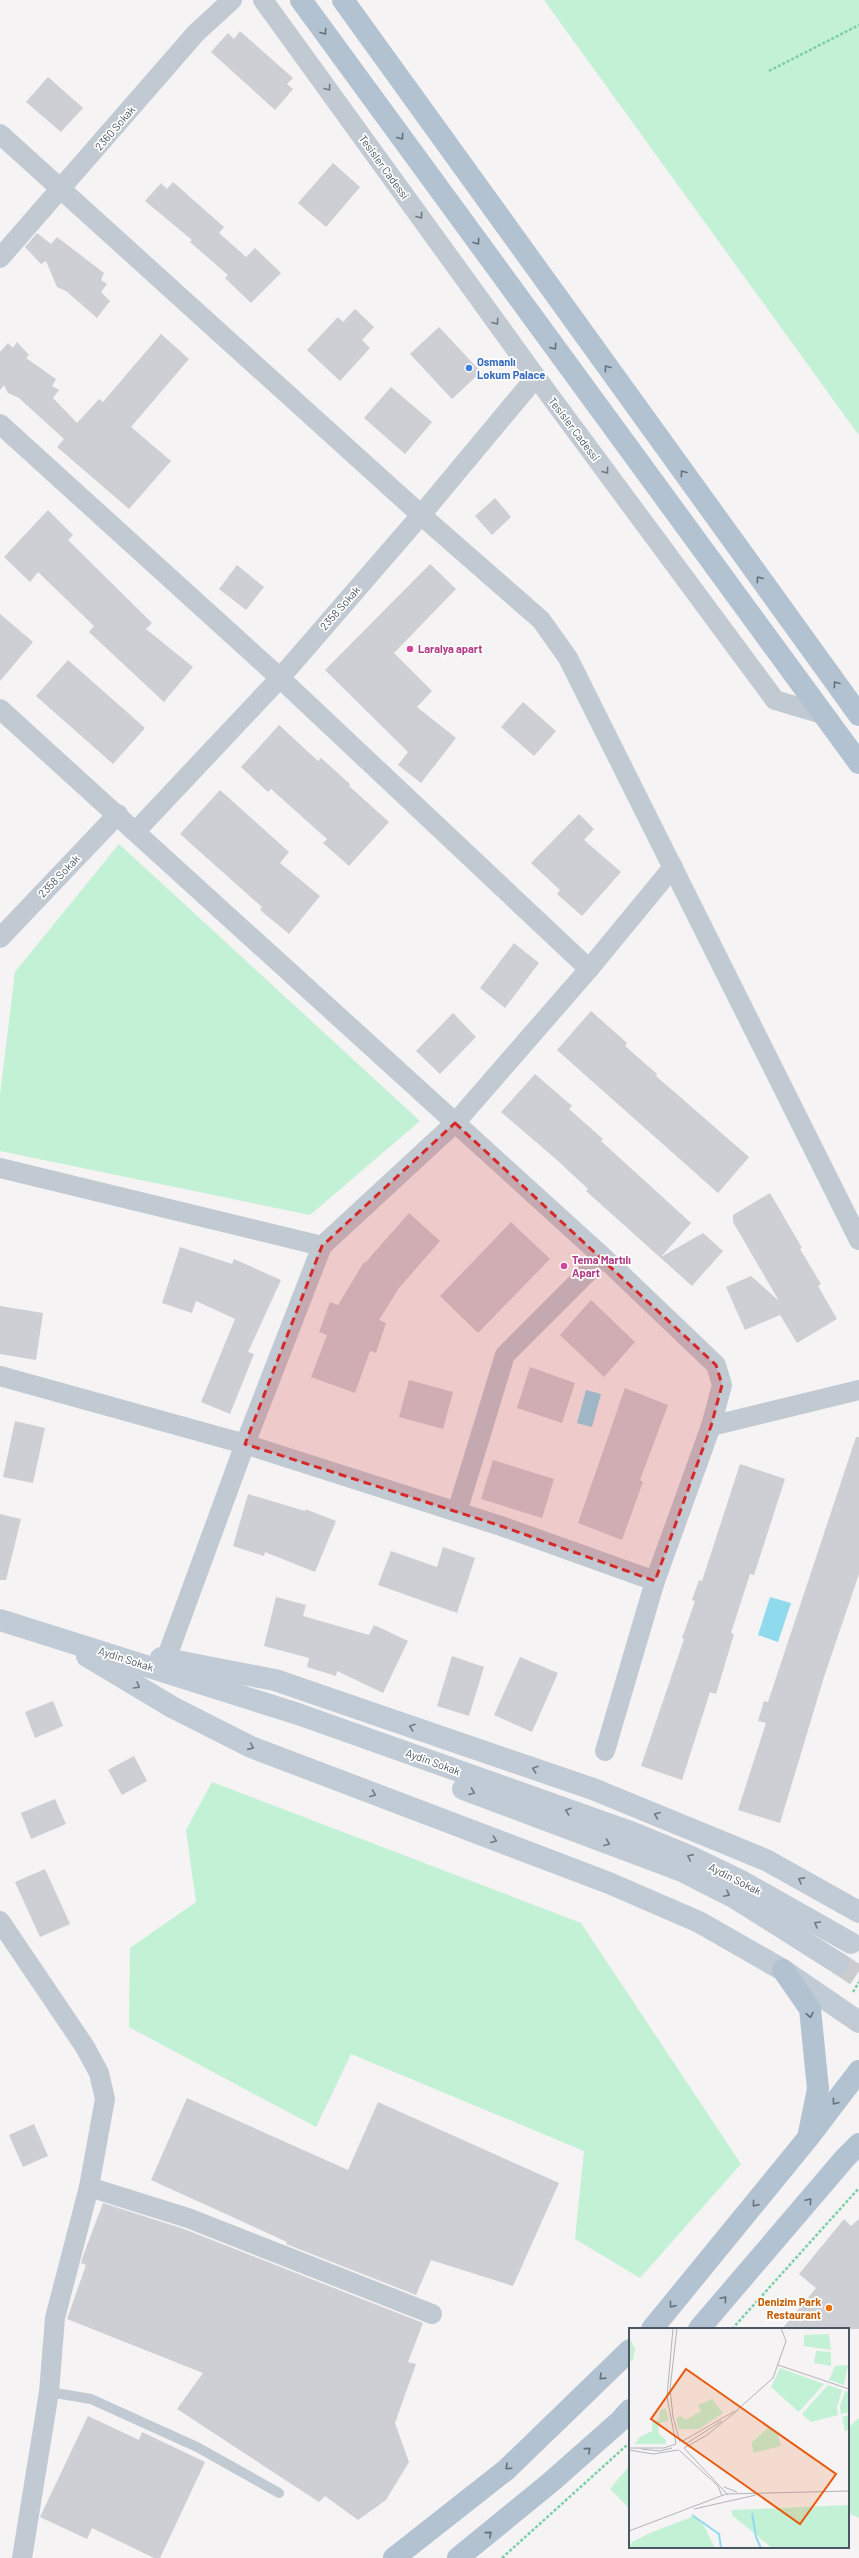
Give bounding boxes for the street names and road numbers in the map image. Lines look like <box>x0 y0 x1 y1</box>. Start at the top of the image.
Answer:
street label: 2360 Sokak <box>92 102 138 153</box>
street label: Tesisler Cadessi <box>357 132 412 202</box>
street label: Tesisler Cadessi <box>546 394 603 463</box>
street label: 2358 Sokak <box>317 583 363 632</box>
street label: 2358 Sokak <box>35 851 82 900</box>
street label: Aydin Sokak <box>97 1644 156 1674</box>
street label: Aydin Sokak <box>404 1746 463 1778</box>
street label: Aydin Sokak <box>707 1860 764 1898</box>

